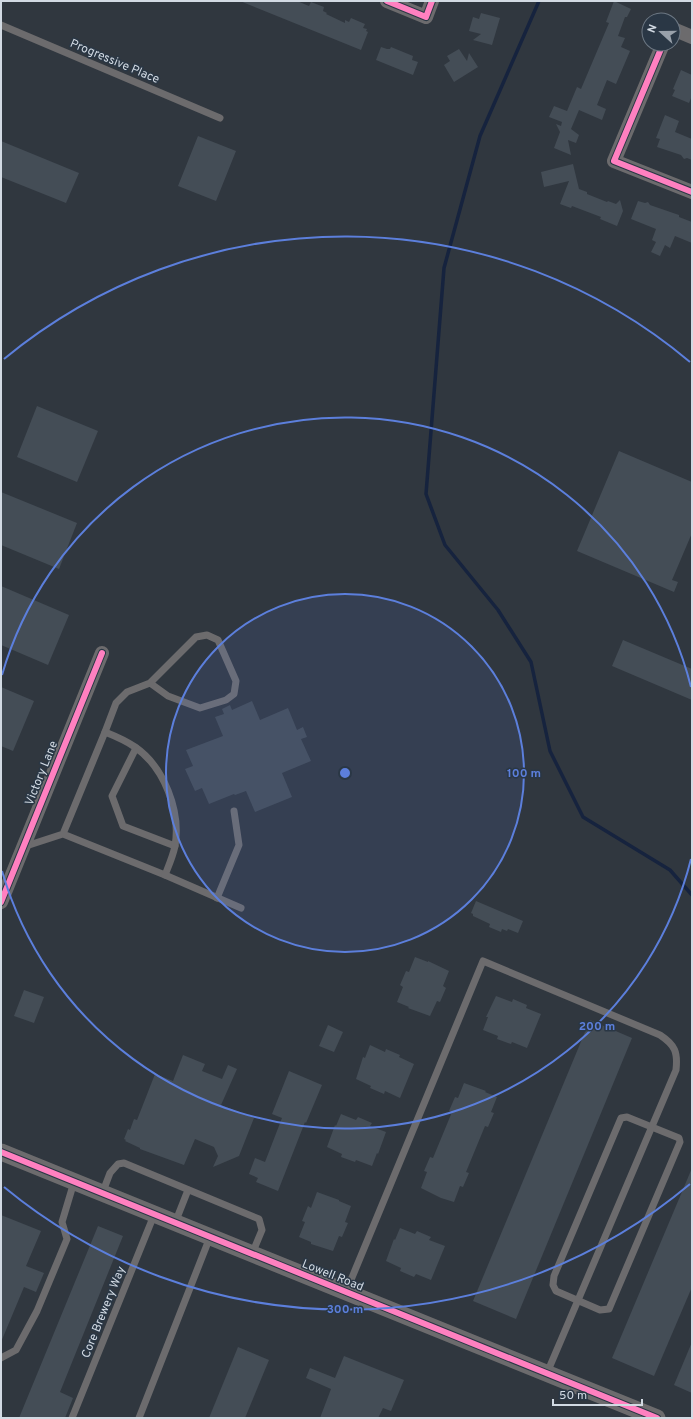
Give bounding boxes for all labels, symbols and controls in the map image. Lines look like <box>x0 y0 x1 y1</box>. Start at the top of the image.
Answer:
north arrow <box>641 12 681 52</box>
text: N <box>645 23 661 35</box>
street label: Progressive Place <box>67 36 162 88</box>
street label: Victory Lane <box>22 739 62 808</box>
centre of rings <box>338 766 352 780</box>
text: 100 m <box>507 766 541 782</box>
text: 200 m <box>579 1019 615 1035</box>
street label: Lowell Road <box>299 1256 366 1296</box>
street label: Core Brewery Way <box>78 1264 130 1361</box>
text: 300 m <box>327 1302 363 1318</box>
scale bar <box>553 1381 642 1407</box>
text: 50 m <box>559 1388 587 1404</box>

